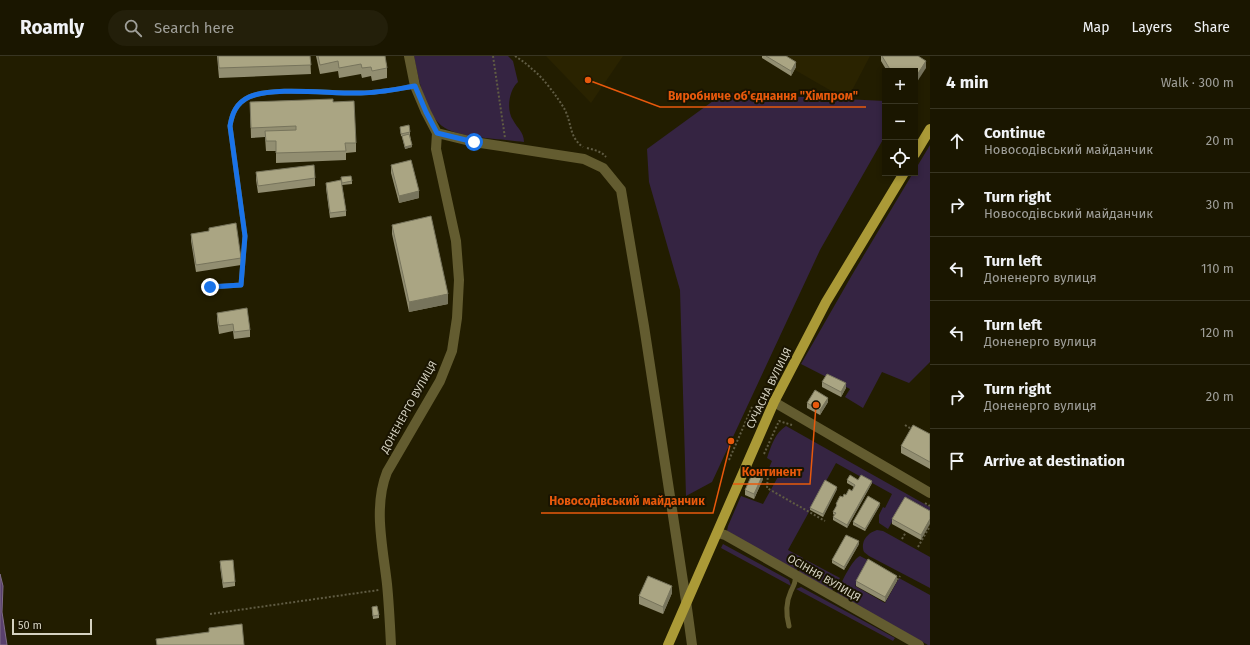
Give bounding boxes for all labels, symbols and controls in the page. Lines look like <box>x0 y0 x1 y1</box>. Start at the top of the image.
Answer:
search box <box>108 10 388 46</box>
text: Roamly <box>20 16 84 39</box>
icon: search <box>122 17 144 39</box>
text: Search here <box>154 19 234 37</box>
text: Map <box>1083 19 1109 36</box>
text: Layers <box>1131 19 1172 36</box>
text: Share <box>1194 19 1230 36</box>
map controls <box>882 68 918 176</box>
button: + <box>882 68 918 104</box>
text: 4 min <box>946 72 989 93</box>
text: Walk · 300 m <box>1161 75 1234 90</box>
callout: Виробниче об'єднання "Хімпром" <box>660 83 866 107</box>
text: Виробниче об'єднання "Хімпром" <box>668 89 858 103</box>
button: − <box>882 104 918 140</box>
text: Continue <box>984 124 1045 142</box>
icon: ahead <box>946 130 968 152</box>
route start <box>465 133 483 151</box>
text: 20 m <box>1206 133 1234 148</box>
button: locate <box>882 140 918 176</box>
text: Новосодівський майданчик <box>984 142 1153 157</box>
text: Turn right <box>984 188 1051 206</box>
icon: right <box>946 194 968 216</box>
text: 30 m <box>1206 197 1234 212</box>
text: Новосодівський майданчик <box>984 206 1153 221</box>
text: Turn left <box>984 252 1042 270</box>
icon: left <box>946 258 968 280</box>
text: 110 m <box>1201 261 1234 276</box>
text: Доненерго вулиця <box>984 270 1097 285</box>
route end <box>201 278 219 296</box>
text: Turn left <box>984 316 1042 334</box>
icon: left <box>946 322 968 344</box>
text: 120 m <box>1200 325 1234 340</box>
text: Доненерго вулиця <box>984 334 1097 349</box>
street label: СУЧАСНА ВУЛИЦЯ <box>744 345 794 431</box>
street label: ДОНЕНЕРГО ВУЛИЦЯ <box>378 358 440 456</box>
text: Turn right <box>984 380 1051 398</box>
icon: right <box>946 386 968 408</box>
text: 20 m <box>1206 389 1234 404</box>
text: Доненерго вулиця <box>984 398 1097 413</box>
icon: arrive <box>946 450 968 472</box>
text: Arrive at destination <box>984 452 1125 470</box>
callout: Континент <box>733 460 810 484</box>
text: Континент <box>742 465 803 479</box>
callout: Новосодівський майданчик <box>541 489 713 513</box>
text: Новосодівський майданчик <box>549 494 705 508</box>
street label: ОСІННЯ ВУЛИЦЯ <box>785 552 863 604</box>
scale bar <box>12 617 92 636</box>
text: 50 m <box>18 619 42 632</box>

